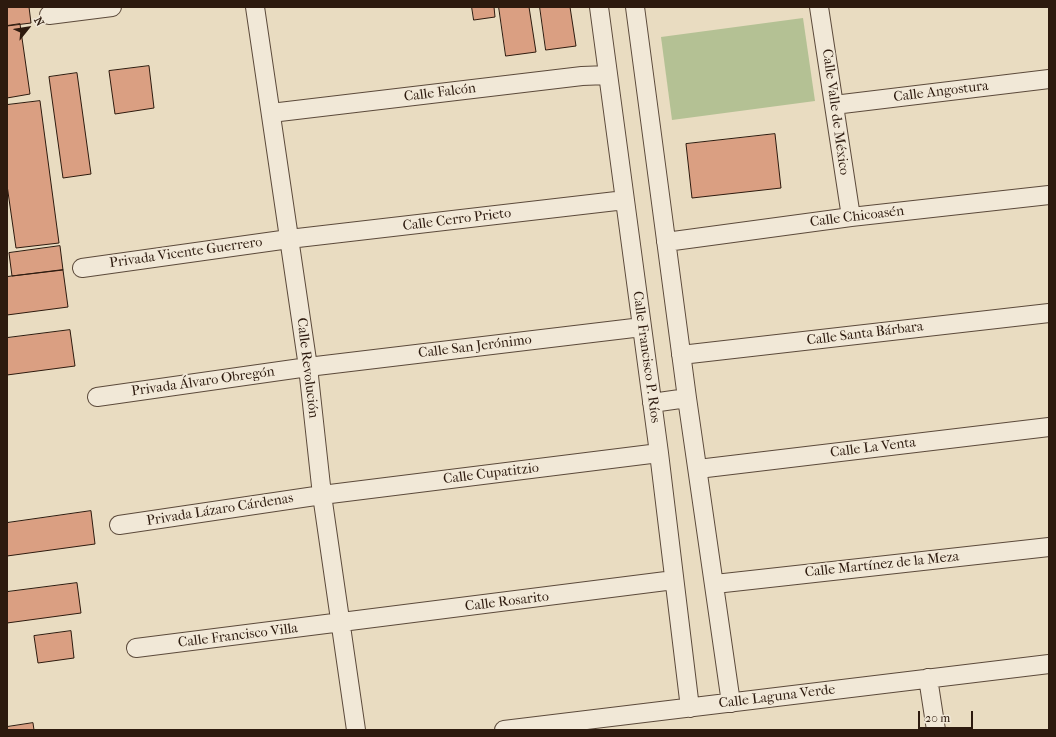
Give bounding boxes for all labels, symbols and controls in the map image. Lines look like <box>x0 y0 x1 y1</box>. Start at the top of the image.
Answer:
north arrow <box>8 8 48 48</box>
text: N <box>31 15 47 29</box>
street label: Calle Valle de México <box>818 48 852 176</box>
street label: Calle Angostura <box>892 78 990 106</box>
street label: Calle Falcón <box>403 80 477 106</box>
street label: Calle Chicoasén <box>809 203 905 231</box>
street label: Calle Cerro Prieto <box>402 205 512 235</box>
street label: Privada Vicente Guerrero <box>108 234 264 272</box>
street label: Calle Francisco P. Ríos <box>628 290 664 424</box>
street label: Calle Revolución <box>293 317 321 419</box>
street label: Calle Santa Bárbara <box>806 319 924 349</box>
street label: Calle San Jerónimo <box>417 332 533 362</box>
street label: Privada Álvaro Obregón <box>130 364 276 400</box>
street label: Calle La Venta <box>829 434 917 462</box>
street label: Calle Cupatitzio <box>442 460 540 488</box>
street label: Privada Lázaro Cárdenas <box>145 490 295 530</box>
street label: Calle Martínez de la Meza <box>804 549 960 581</box>
street label: Calle Rosarito <box>464 589 550 615</box>
street label: Calle Francisco Villa <box>177 620 299 652</box>
street label: Calle Laguna Verde <box>718 682 836 712</box>
scale bar <box>920 703 975 729</box>
text: 20 m <box>925 711 950 725</box>

